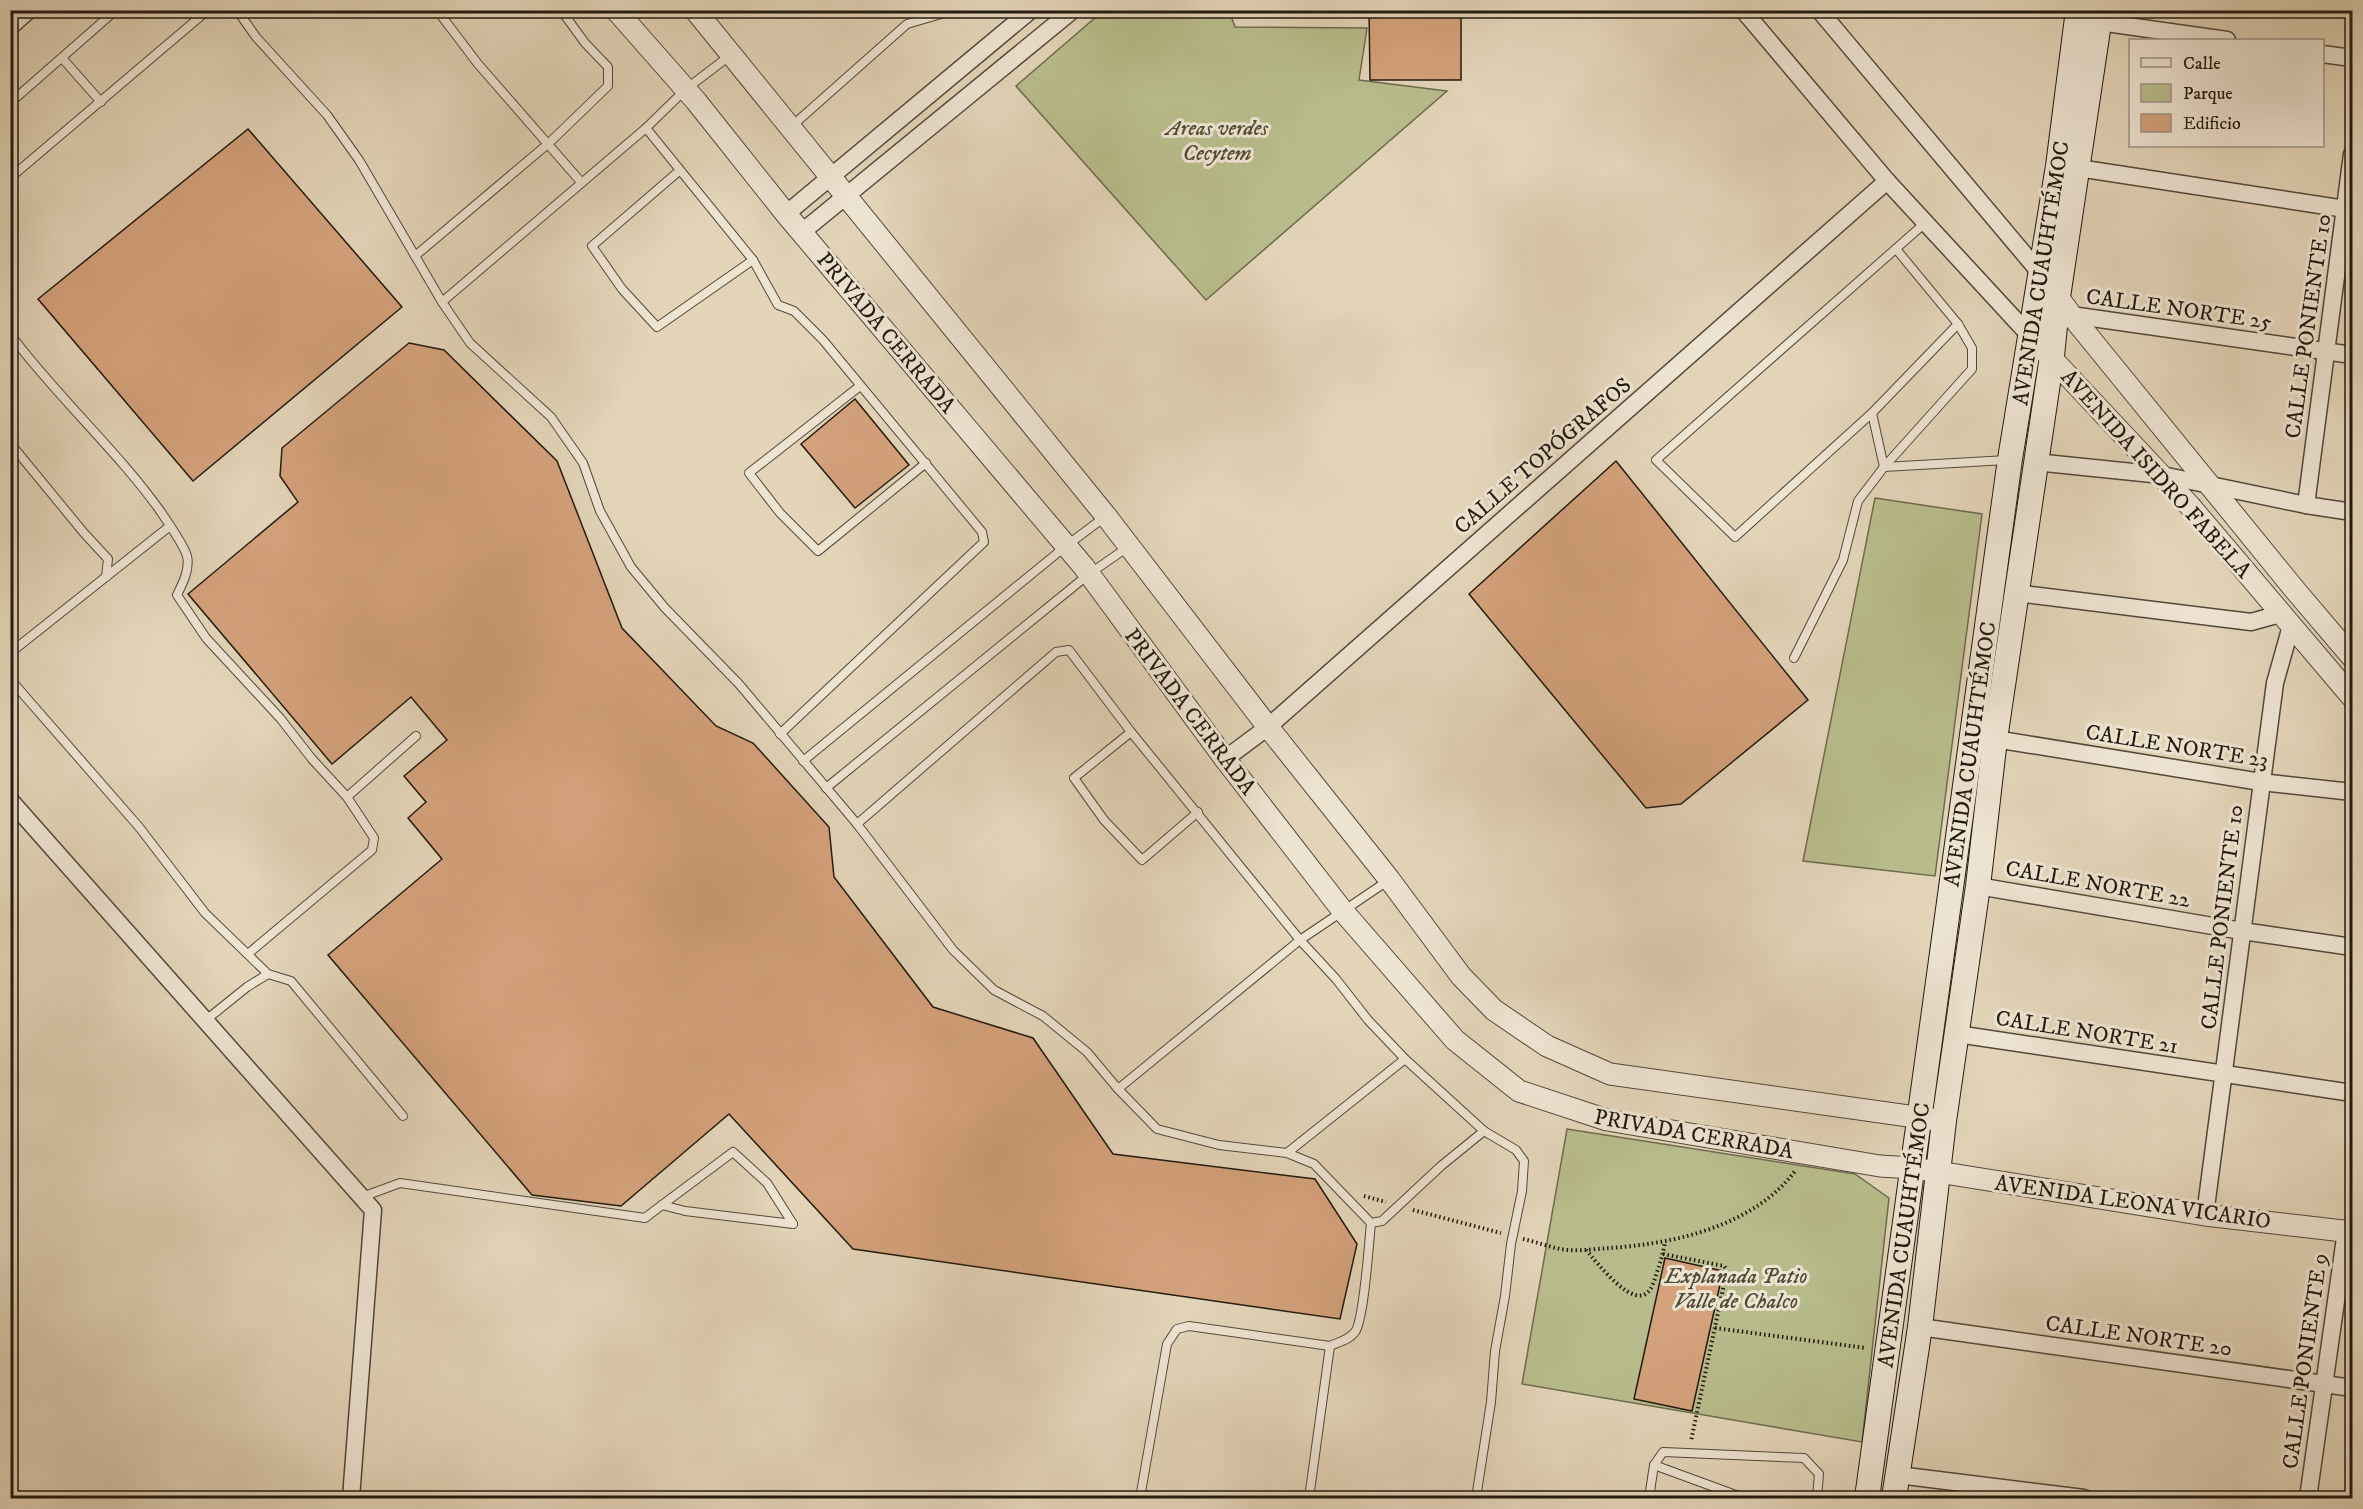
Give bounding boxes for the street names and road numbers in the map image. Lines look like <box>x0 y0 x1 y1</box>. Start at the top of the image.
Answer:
street label: AVENIDA CUAUHTÉMOC <box>2007 139 2076 407</box>
street label: CALLE PONIENTE 10 <box>2279 212 2338 440</box>
street label: PRIVADA CERRADA <box>811 247 962 420</box>
street label: CALLE NORTE 25 <box>2084 283 2273 336</box>
street label: AVENIDA ISIDRO FABELA <box>2055 364 2258 585</box>
street label: CALLE TOPÓGRAFOS <box>1448 371 1637 540</box>
street label: AVENIDA CUAUHTÉMOC <box>1939 620 2002 888</box>
street label: PRIVADA CERRADA <box>1118 623 1262 801</box>
street label: CALLE NORTE 23 <box>2084 719 2270 774</box>
street label: CALLE PONIENTE 10 <box>2195 803 2250 1031</box>
street label: CALLE NORTE 22 <box>2003 855 2192 914</box>
street label: CALLE NORTE 21 <box>1994 1005 2180 1060</box>
street label: AVENIDA CUAUHTÉMOC <box>1873 1101 1936 1369</box>
street label: PRIVADA CERRADA <box>1592 1104 1797 1165</box>
street label: AVENIDA LEONA VICARIO <box>1993 1170 2273 1235</box>
street label: CALLE PONIENTE 9 <box>2277 1252 2334 1471</box>
street label: CALLE NORTE 20 <box>2044 1310 2234 1363</box>

